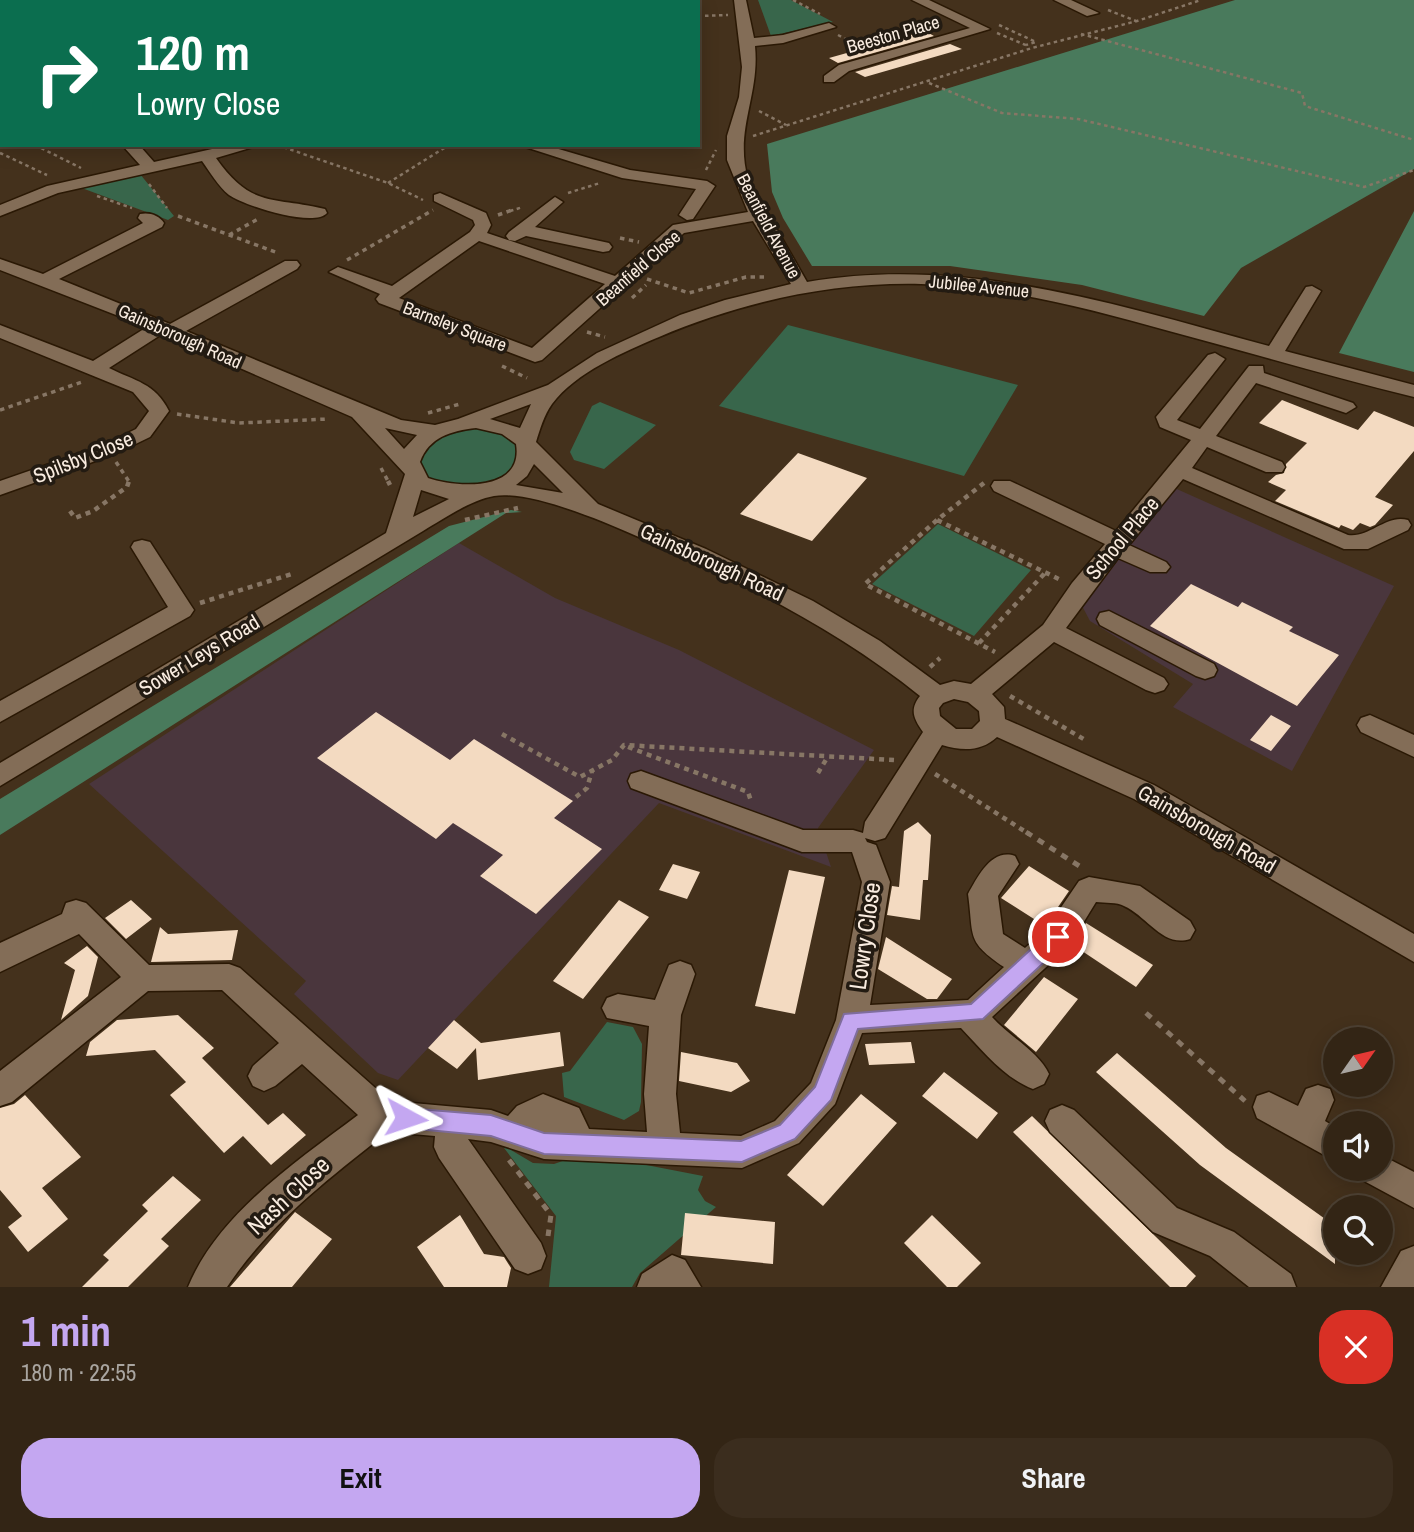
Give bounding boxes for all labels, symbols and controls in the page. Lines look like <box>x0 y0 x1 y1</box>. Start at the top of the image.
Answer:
street label: Beeston Place <box>844 9 942 59</box>
text: 120 m <box>136 19 250 85</box>
icon: right <box>21 28 112 119</box>
text: Lowry Close <box>136 82 280 125</box>
street label: Beanfield Avenue <box>731 169 807 283</box>
street label: Beanfield Close <box>590 224 686 312</box>
street label: Jubilee Avenue <box>928 268 1030 304</box>
street label: Barnsley Square <box>400 295 510 357</box>
street label: Gainsborough Road <box>114 298 246 374</box>
street label: Spilsby Close <box>29 424 137 490</box>
street label: School Place <box>1079 490 1165 586</box>
street label: Gainsborough Road <box>636 516 788 608</box>
street label: Sower Leys Road <box>133 608 265 702</box>
street label: Gainsborough Road <box>1133 778 1281 880</box>
street label: Lowry Close <box>841 880 887 992</box>
pin <box>1028 907 1088 967</box>
icon: arrive <box>1039 918 1077 956</box>
north arrow <box>1323 1027 1393 1097</box>
map controls <box>1323 1027 1393 1265</box>
position arrow <box>369 1081 443 1155</box>
button: sound <box>1323 1111 1393 1181</box>
street label: Nash Close <box>240 1149 336 1241</box>
button: search <box>1323 1195 1393 1265</box>
text: 1 min <box>21 1303 111 1359</box>
button: close <box>1319 1310 1393 1384</box>
text: 180 m · 22:55 <box>21 1357 136 1388</box>
button: Exit <box>21 1438 700 1518</box>
button: Share <box>714 1438 1393 1518</box>

